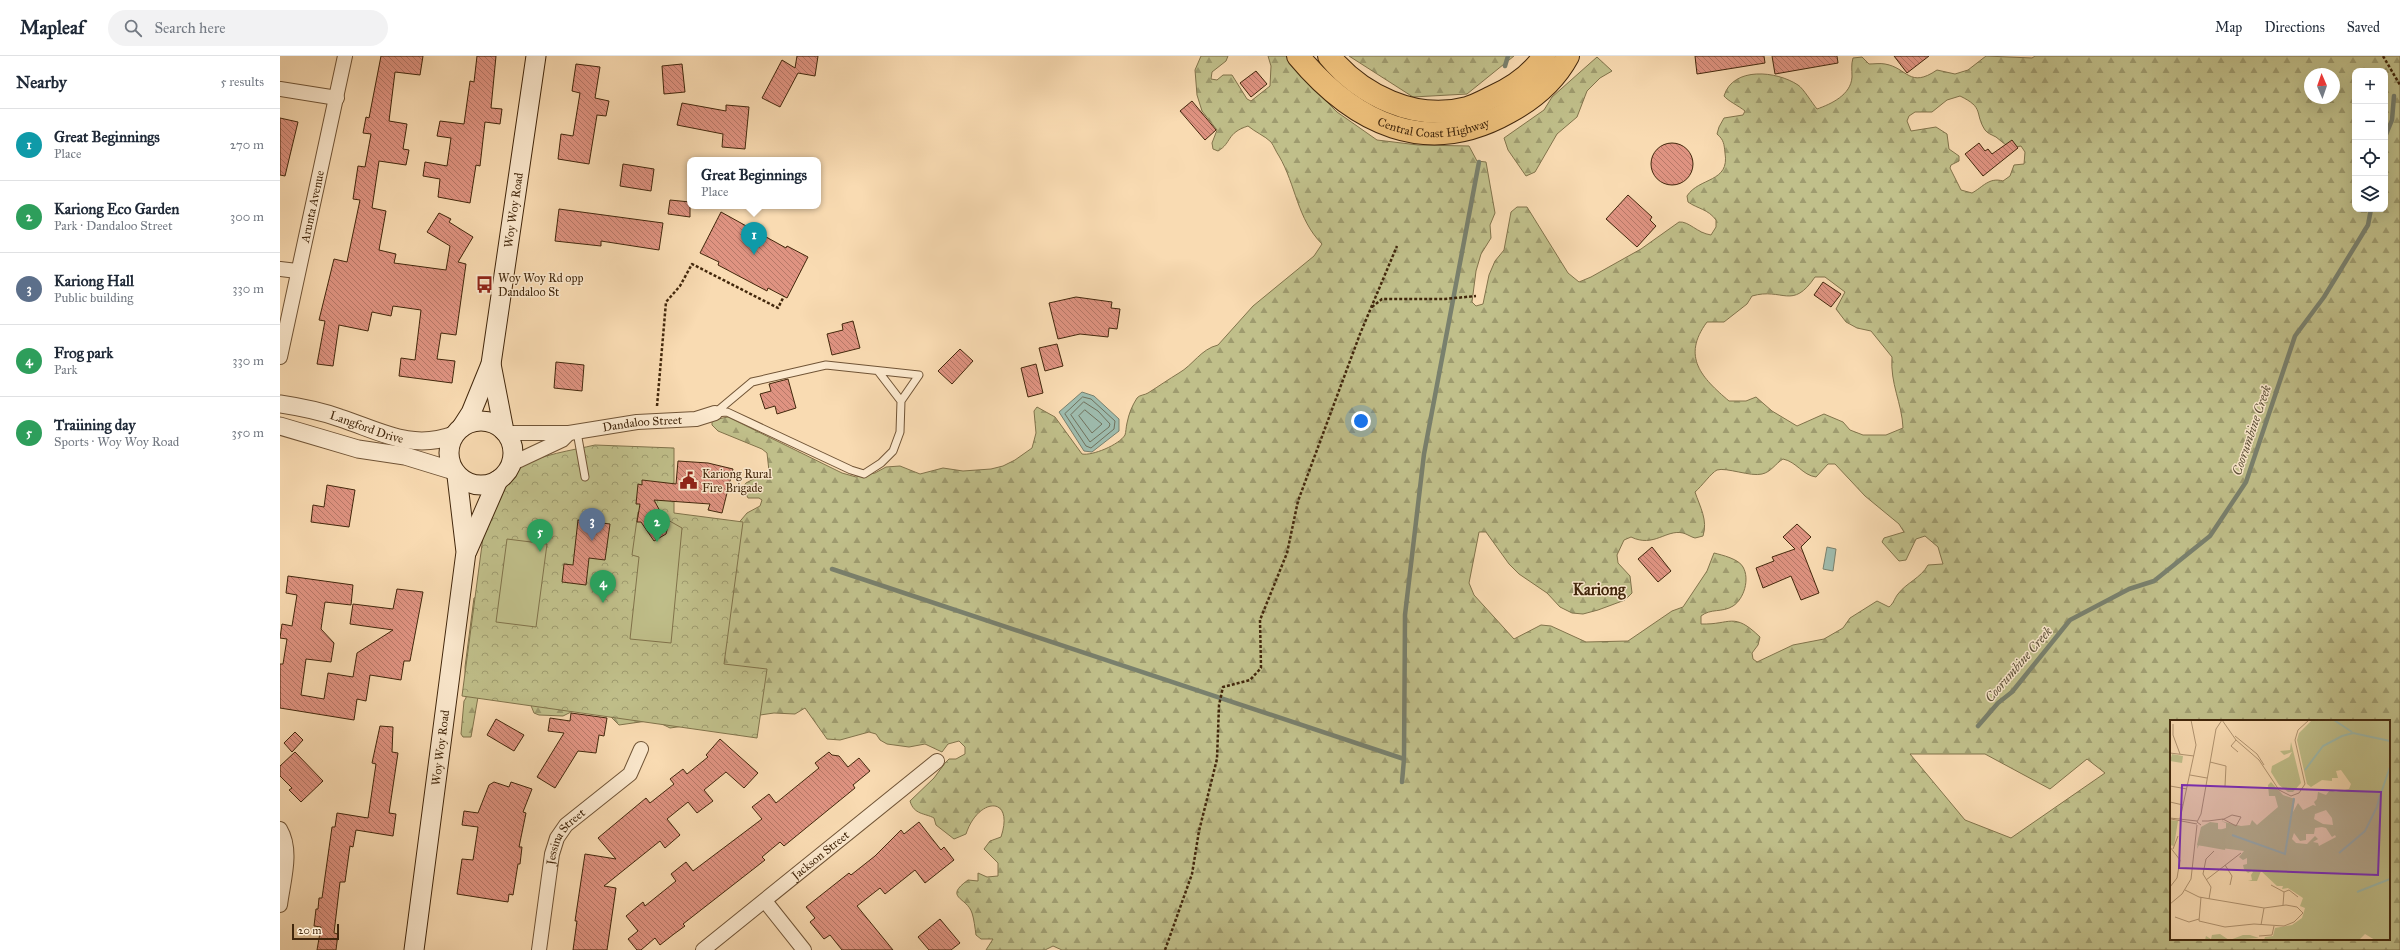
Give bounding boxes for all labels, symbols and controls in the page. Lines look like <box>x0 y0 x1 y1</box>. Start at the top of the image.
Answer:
search box <box>108 10 388 46</box>
text: Mapleaf <box>20 16 84 39</box>
icon: search <box>122 17 144 39</box>
text: Search here <box>154 19 225 37</box>
text: Map <box>2215 19 2242 36</box>
text: Directions <box>2264 19 2325 36</box>
text: Saved <box>2347 19 2380 36</box>
north arrow <box>2304 68 2340 104</box>
map controls <box>2352 68 2388 212</box>
button: + <box>2352 68 2388 104</box>
text: Nearby <box>16 72 67 93</box>
text: 5 results <box>220 74 264 90</box>
button: − <box>2352 104 2388 140</box>
street label: Central Coast Highway <box>1375 114 1492 140</box>
text: Great Beginnings <box>54 128 160 146</box>
text: 1 <box>26 137 32 153</box>
text: 270 m <box>230 137 264 153</box>
button: locate <box>2352 140 2388 176</box>
text: Place <box>54 146 81 162</box>
popup <box>687 157 821 209</box>
text: Great Beginnings <box>701 166 807 184</box>
street label: Arunta Avenue <box>298 169 327 245</box>
street label: Woy Woy Road <box>501 172 526 249</box>
button: layers <box>2352 176 2388 212</box>
text: Place <box>701 184 728 200</box>
text: Kariong Eco Garden <box>54 200 179 218</box>
text: 2 <box>26 209 32 225</box>
text: 300 m <box>230 209 264 225</box>
text: Park · Dandaloo Street <box>54 218 173 234</box>
pin: 1 <box>741 222 767 255</box>
place label: Woy Woy Rd opp Dandaloo St <box>498 271 583 299</box>
text: Kariong Hall <box>54 272 134 290</box>
bus stop icon: Woy Woy Rd opp Dandaloo St <box>475 275 495 295</box>
text: 3 <box>26 281 32 297</box>
text: 330 m <box>232 281 264 297</box>
text: Public building <box>54 290 133 306</box>
text: Frog park <box>54 344 113 362</box>
text: 4 <box>25 353 33 369</box>
text: 330 m <box>232 353 264 369</box>
text: Park <box>54 362 78 378</box>
water label: Coorumbine Creek <box>2229 383 2275 478</box>
street label: Langford Drive <box>328 408 405 446</box>
your location <box>1351 411 1371 431</box>
street label: Dandaloo Street <box>601 413 683 434</box>
text: Traiining day <box>54 416 135 434</box>
text: 5 <box>26 425 32 441</box>
text: 350 m <box>231 425 264 441</box>
text: Sports · Woy Woy Road <box>54 434 179 450</box>
place label: Kariong Rural Fire Brigade <box>702 467 772 496</box>
public building icon: Kariong Rural Fire Brigade <box>679 471 699 491</box>
pin: 3 <box>579 508 605 541</box>
pin: 2 <box>644 509 670 542</box>
pin: 5 <box>527 519 553 552</box>
pin: 4 <box>590 570 616 603</box>
district label: Kariong <box>1573 580 1626 600</box>
water label: Coorumbine Creek <box>1982 624 2056 706</box>
street label: Woy Woy Road <box>429 709 452 786</box>
inset map <box>2170 720 2390 940</box>
street label: Jessina Street <box>543 805 588 868</box>
street label: Jackson Street <box>787 827 853 885</box>
scale bar <box>292 922 339 941</box>
text: 20 m <box>298 924 321 937</box>

